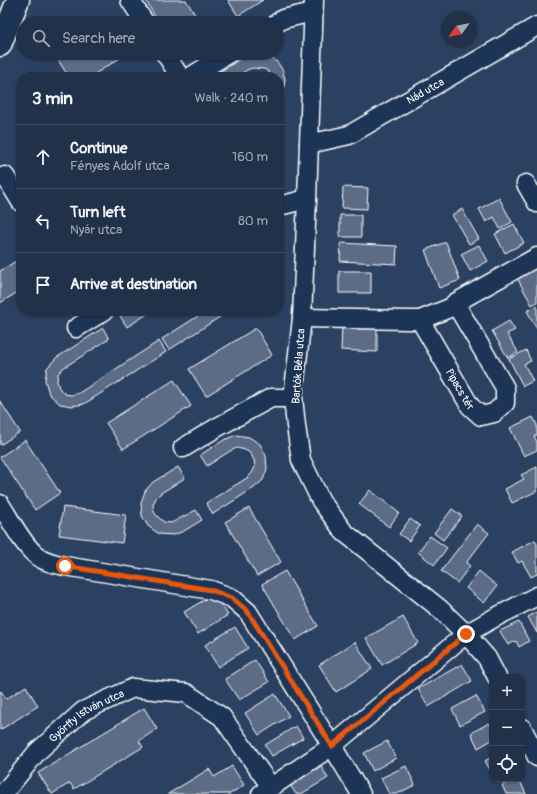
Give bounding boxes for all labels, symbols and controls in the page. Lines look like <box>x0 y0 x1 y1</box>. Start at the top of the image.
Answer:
north arrow <box>441 12 477 48</box>
search box <box>16 16 284 60</box>
icon: search <box>30 27 52 49</box>
text: Search here <box>62 29 135 48</box>
street label: Nád utca <box>404 75 446 107</box>
text: 3 min <box>32 88 73 109</box>
text: Walk · 240 m <box>194 90 268 106</box>
text: Continue <box>70 139 128 158</box>
icon: ahead <box>32 146 54 168</box>
text: 160 m <box>232 149 268 165</box>
text: Fényes Adolf utca <box>70 158 169 174</box>
text: Turn left <box>70 203 126 222</box>
icon: left <box>32 210 54 232</box>
text: 80 m <box>238 213 268 229</box>
text: Nyár utca <box>70 222 122 238</box>
icon: arrive <box>32 274 54 296</box>
text: Arrive at destination <box>70 275 197 294</box>
street label: Bartók Béla utca <box>289 328 308 404</box>
street label: Pipacs tér <box>443 366 477 413</box>
route start <box>56 557 74 575</box>
route end <box>457 625 475 643</box>
map controls <box>489 674 525 782</box>
button: + <box>489 674 525 710</box>
street label: Győrffy István utca <box>46 687 126 745</box>
button: − <box>489 710 525 746</box>
button: locate <box>489 746 525 782</box>

